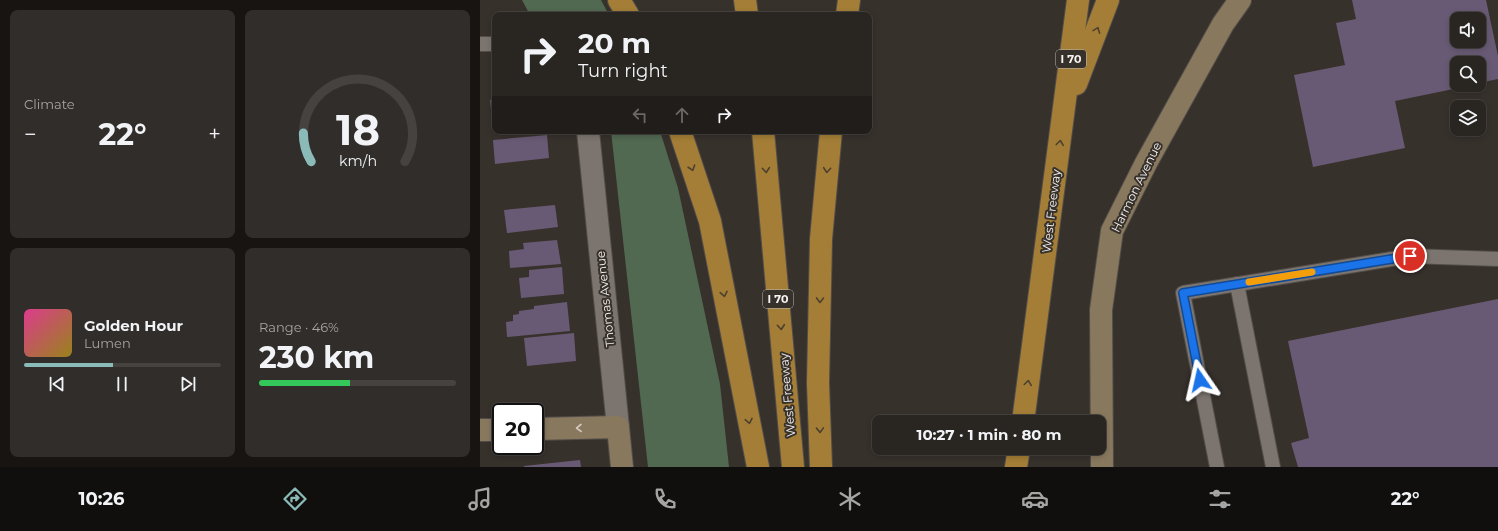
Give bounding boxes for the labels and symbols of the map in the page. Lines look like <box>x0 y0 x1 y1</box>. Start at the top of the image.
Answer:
one-way arrow <box>1092 26 1100 33</box>
road number: I 70 <box>1056 50 1086 68</box>
one-way arrow <box>1055 140 1064 147</box>
street label: Harmon Avenue <box>1108 140 1164 234</box>
one-way arrow <box>687 164 696 171</box>
one-way arrow <box>762 167 771 173</box>
one-way arrow <box>823 167 832 173</box>
street label: West Freeway <box>1038 168 1064 254</box>
pin <box>1393 239 1427 273</box>
street label: Thomas Avenue <box>592 250 618 348</box>
road number: I 70 <box>763 290 793 308</box>
one-way arrow <box>720 291 728 297</box>
one-way arrow <box>816 297 824 303</box>
one-way arrow <box>776 324 785 330</box>
street label: West Freeway <box>776 352 798 437</box>
position arrow <box>1179 359 1221 401</box>
one-way arrow <box>1023 380 1032 386</box>
speed limit sign: 20 <box>492 403 544 455</box>
one-way arrow <box>744 418 753 424</box>
one-way arrow <box>576 424 582 432</box>
one-way arrow <box>816 427 824 433</box>

